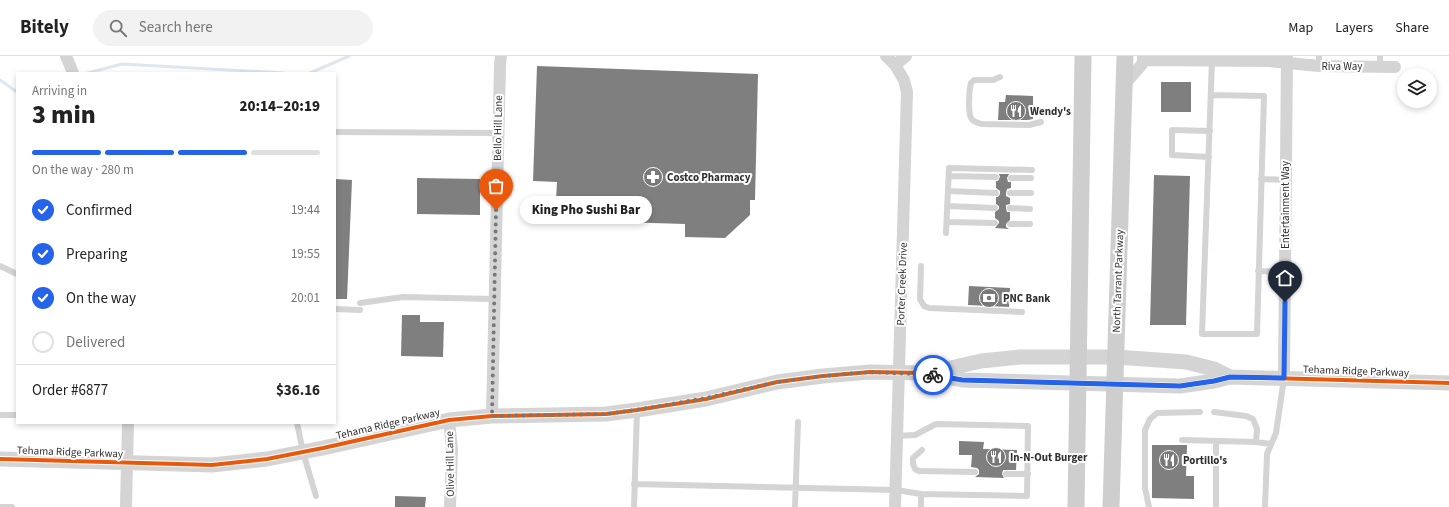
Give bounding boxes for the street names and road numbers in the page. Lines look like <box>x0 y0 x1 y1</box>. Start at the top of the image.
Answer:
street label: Riva Way <box>1322 59 1362 74</box>
street label: Bello Hill Lane <box>490 94 506 161</box>
street label: Entertainment Way <box>1278 161 1293 249</box>
street label: North Tarrant Parkway <box>1109 229 1127 333</box>
street label: Porter Creek Drive <box>893 242 911 326</box>
street label: Tehama Ridge Parkway <box>1303 362 1409 380</box>
street label: Tehama Ridge Parkway <box>335 405 441 443</box>
street label: Olive Hill Lane <box>442 431 458 497</box>
street label: Tehama Ridge Parkway <box>17 443 123 461</box>

